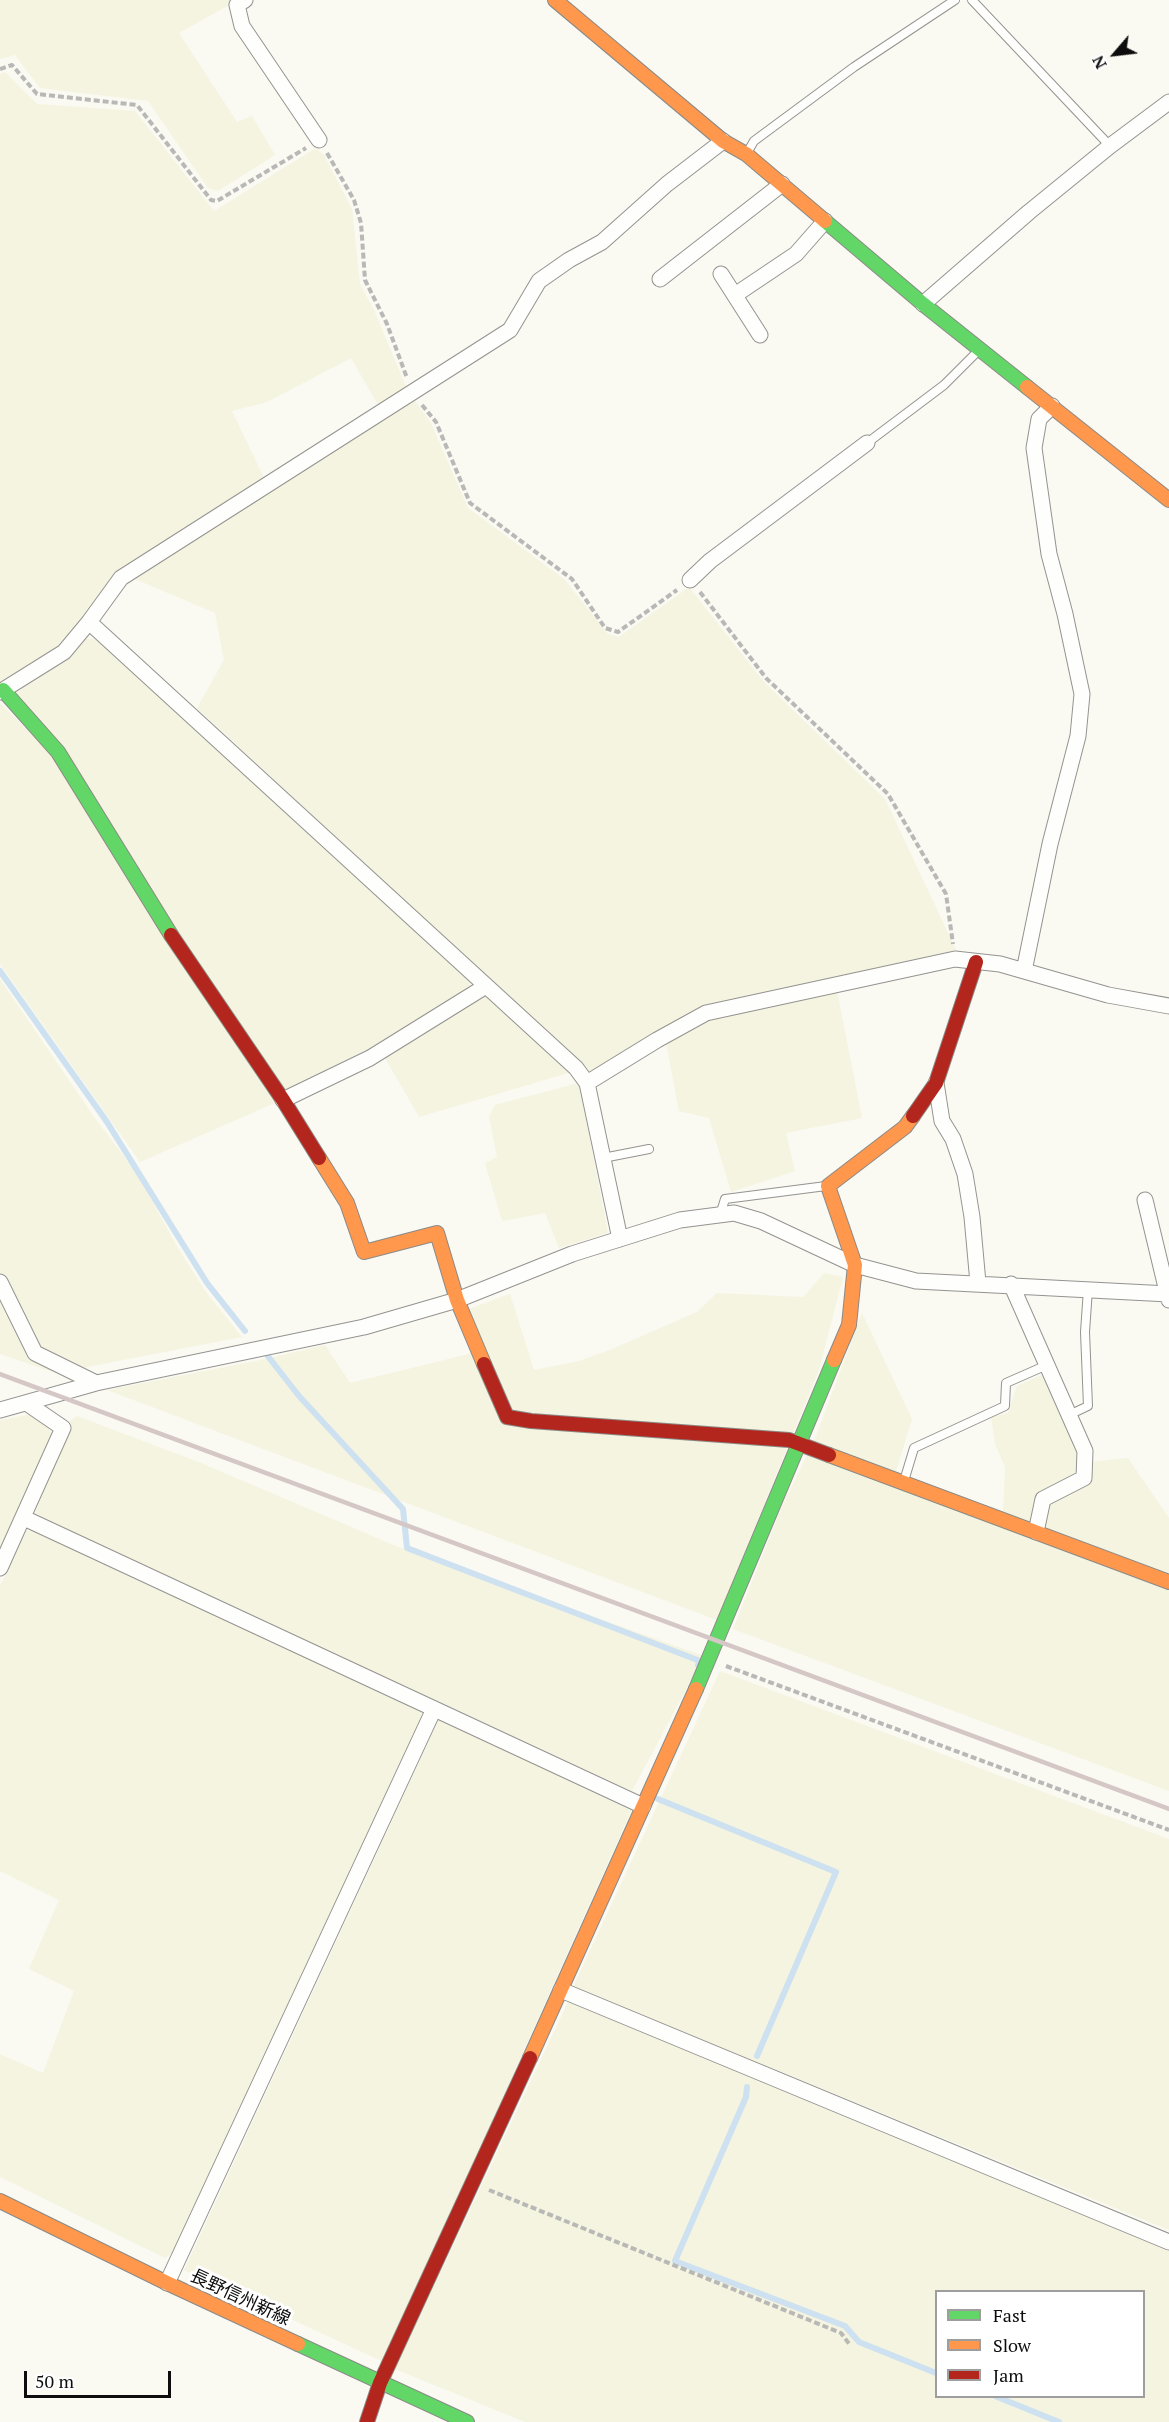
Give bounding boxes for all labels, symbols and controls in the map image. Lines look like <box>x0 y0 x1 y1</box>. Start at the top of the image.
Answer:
north arrow <box>1085 24 1145 84</box>
text: N <box>1087 52 1112 73</box>
street label: 長野信州新線 <box>186 2265 294 2331</box>
legend <box>935 2290 1145 2398</box>
text: Fast <box>993 2303 1026 2327</box>
text: Slow <box>993 2333 1031 2357</box>
scale bar <box>27 2359 174 2397</box>
text: Jam <box>993 2363 1024 2387</box>
text: 50 m <box>35 2369 74 2393</box>

